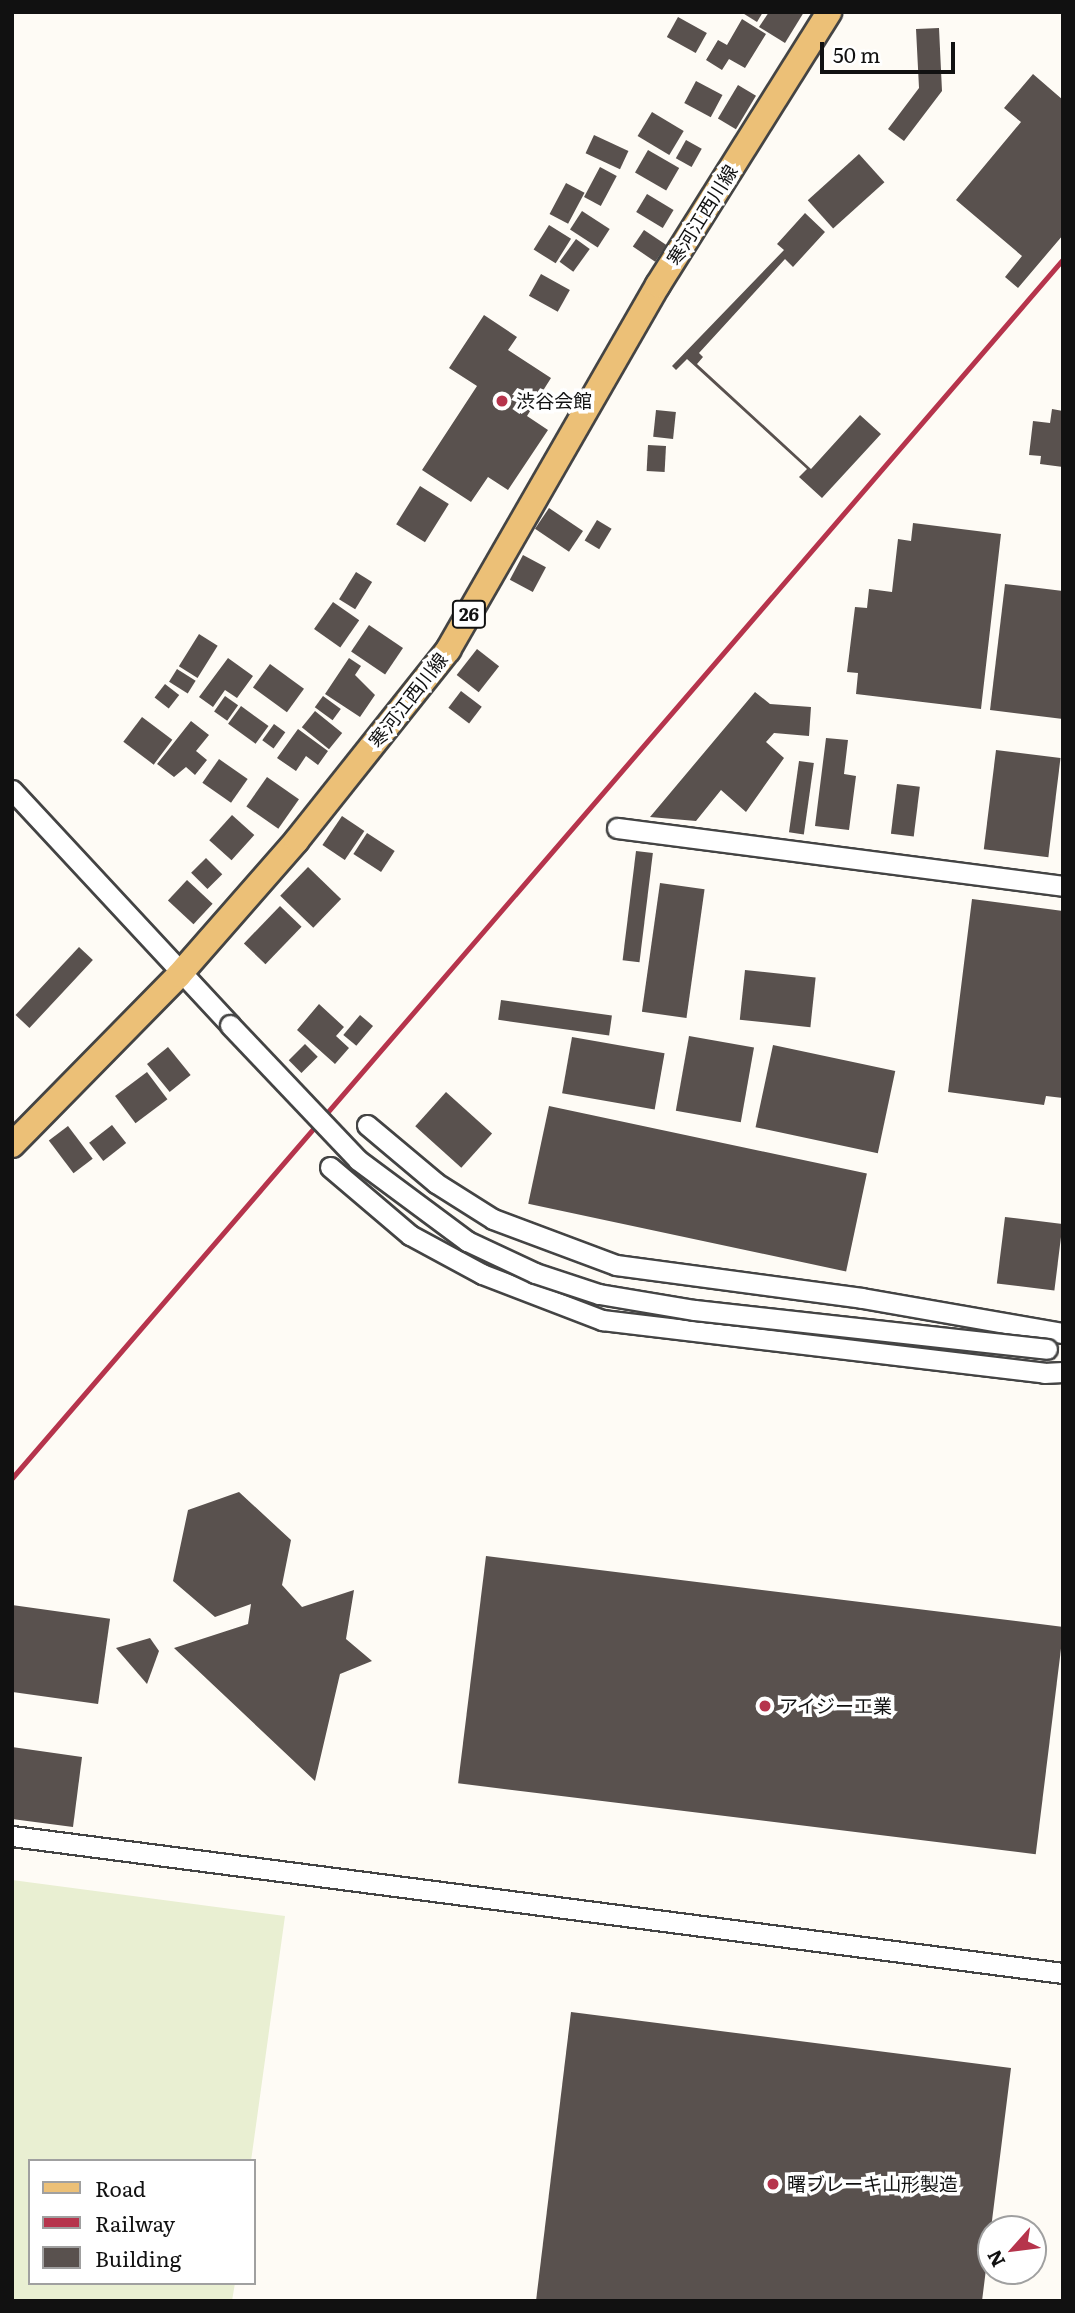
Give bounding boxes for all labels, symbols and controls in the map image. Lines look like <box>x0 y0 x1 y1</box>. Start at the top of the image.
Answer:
scale bar <box>823 28 958 72</box>
text: 50 m <box>833 38 880 69</box>
street label: 寒河江西川線 <box>662 161 742 269</box>
place label: 渋谷会館 <box>516 390 592 412</box>
marker: 渋谷会館 <box>494 393 510 409</box>
road number: 26 <box>452 600 486 628</box>
street label: 寒河江西川線 <box>364 648 452 752</box>
place label: アイジー工業 <box>779 1695 893 1717</box>
marker: アイジー工業 <box>757 1698 773 1714</box>
legend <box>28 2159 256 2285</box>
text: Road <box>95 2172 146 2203</box>
place label: 曙ブレーキ山形製造 <box>787 2173 958 2195</box>
marker: 曙ブレーキ山形製造 <box>765 2176 781 2192</box>
text: Railway <box>95 2207 175 2238</box>
north arrow <box>977 2215 1047 2285</box>
text: Building <box>95 2242 181 2273</box>
text: N <box>979 2245 1011 2273</box>

